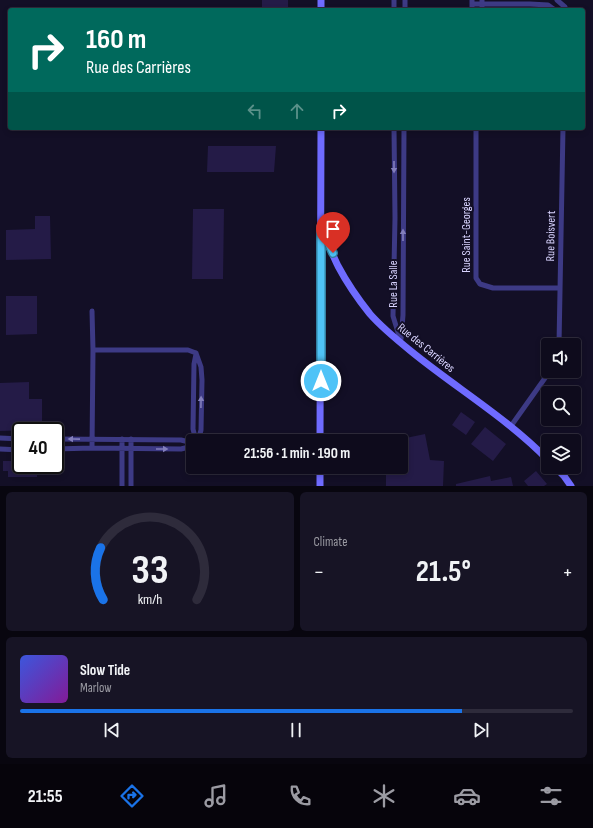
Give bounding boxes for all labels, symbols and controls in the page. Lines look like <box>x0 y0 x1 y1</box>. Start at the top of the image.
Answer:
text: 160 m <box>86 23 146 56</box>
icon: right <box>20 24 72 76</box>
text: Rue des Carrières <box>86 57 191 78</box>
icon: left <box>244 100 266 122</box>
icon: ahead <box>286 100 308 122</box>
icon: right <box>328 100 350 122</box>
one-way arrow <box>391 161 397 174</box>
street label: Rue Saint-Georges <box>459 197 474 273</box>
street label: Rue Boisvert <box>543 210 559 262</box>
pin <box>316 212 350 253</box>
icon: arrive <box>322 218 344 240</box>
one-way arrow <box>400 228 406 241</box>
street label: Rue La Salle <box>386 260 401 308</box>
street label: Rue des Carrières <box>394 320 458 376</box>
map controls <box>541 338 581 474</box>
button: sound <box>541 338 581 378</box>
position arrow <box>300 360 342 402</box>
button: search <box>541 386 581 426</box>
one-way arrow <box>198 396 205 408</box>
speed limit sign: 40 <box>12 422 64 474</box>
button: layers <box>541 434 581 474</box>
one-way arrow <box>67 436 80 442</box>
text: 21:56 · 1 min · 190 m <box>244 444 350 463</box>
one-way arrow <box>156 446 169 452</box>
text: Climate <box>314 534 347 550</box>
text: 33 <box>131 545 168 594</box>
text: 21.5° <box>416 554 471 590</box>
text: − <box>314 559 324 586</box>
text: + <box>562 559 573 586</box>
text: km/h <box>137 590 162 607</box>
text: Slow Tide <box>80 661 130 680</box>
text: Marlow <box>80 680 112 696</box>
icon: previous <box>101 719 123 741</box>
icon: pause <box>285 719 307 741</box>
icon: next <box>470 719 492 741</box>
icon: directions <box>118 782 146 810</box>
icon: music <box>202 782 230 810</box>
icon: phone <box>286 782 314 810</box>
icon: climate <box>370 782 398 810</box>
icon: car <box>453 782 481 810</box>
icon: filters <box>537 782 565 810</box>
text: 21:55 <box>28 786 63 807</box>

